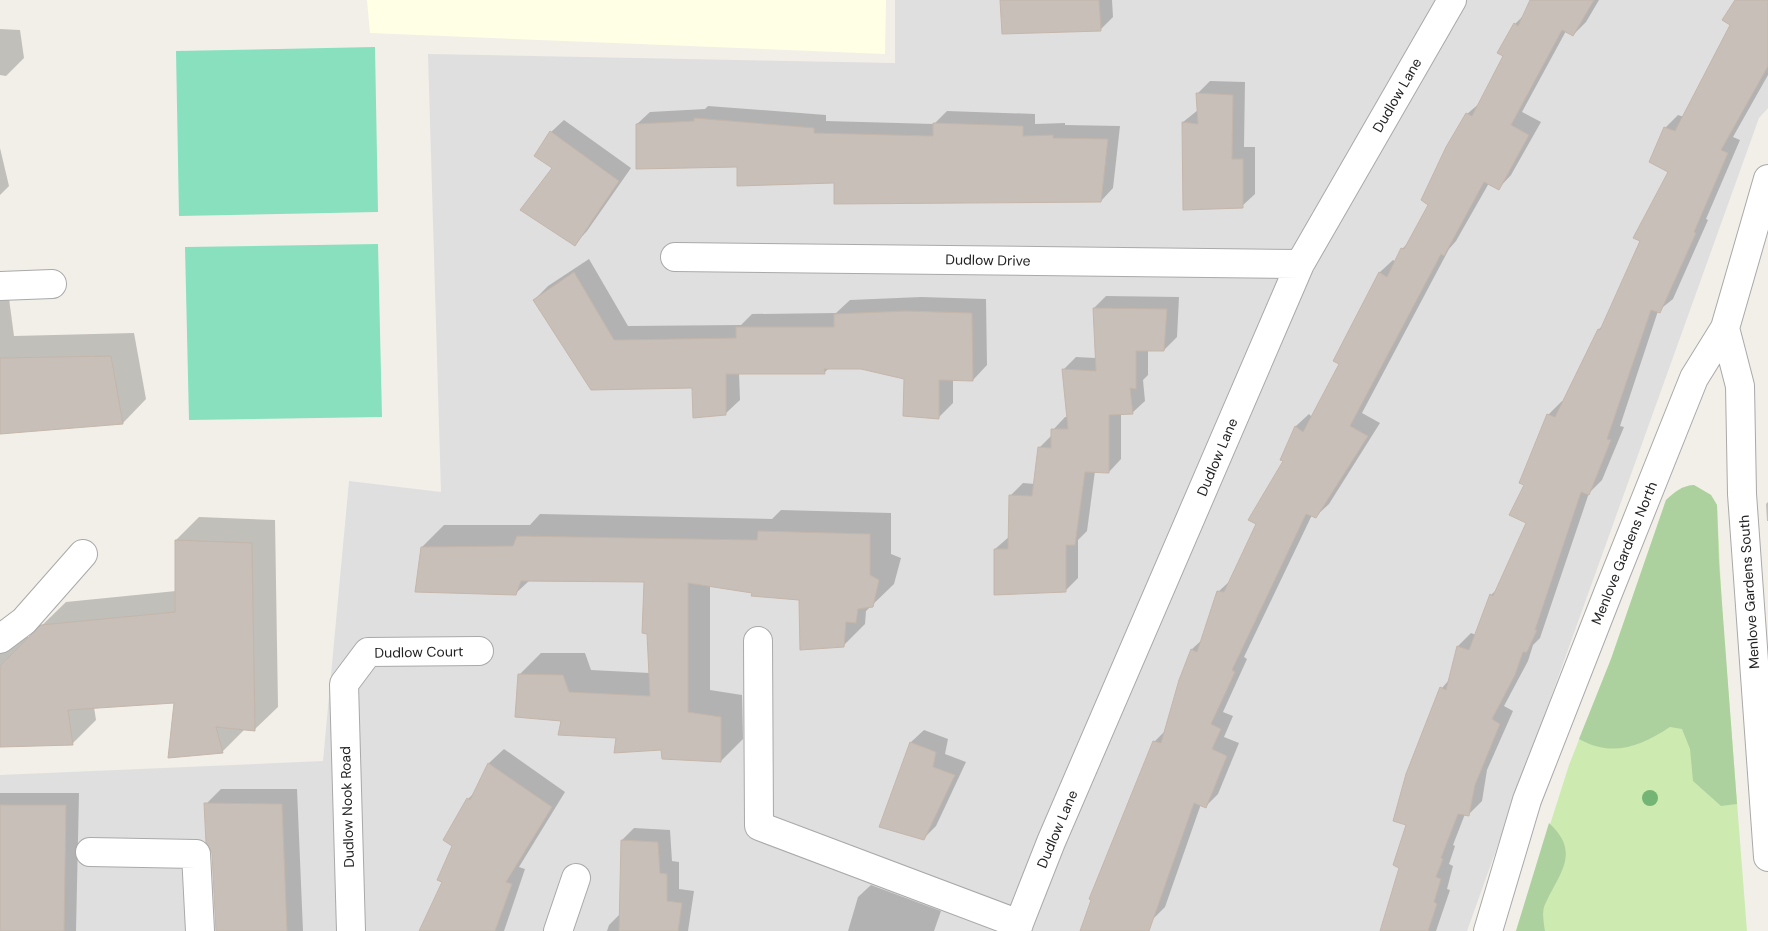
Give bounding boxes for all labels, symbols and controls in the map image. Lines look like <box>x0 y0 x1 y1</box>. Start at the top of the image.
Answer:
street label: Dudlow Lane <box>1368 55 1426 135</box>
street label: Dudlow Drive <box>945 250 1031 270</box>
street label: Dudlow Lane <box>1193 415 1242 499</box>
street label: Menlove Gardens North <box>1587 479 1661 627</box>
street label: Menlove Gardens South <box>1735 514 1763 670</box>
street label: Dudlow Court <box>374 642 464 662</box>
street label: Dudlow Nook Road <box>336 746 358 868</box>
street label: Dudlow Lane <box>1033 787 1082 871</box>

